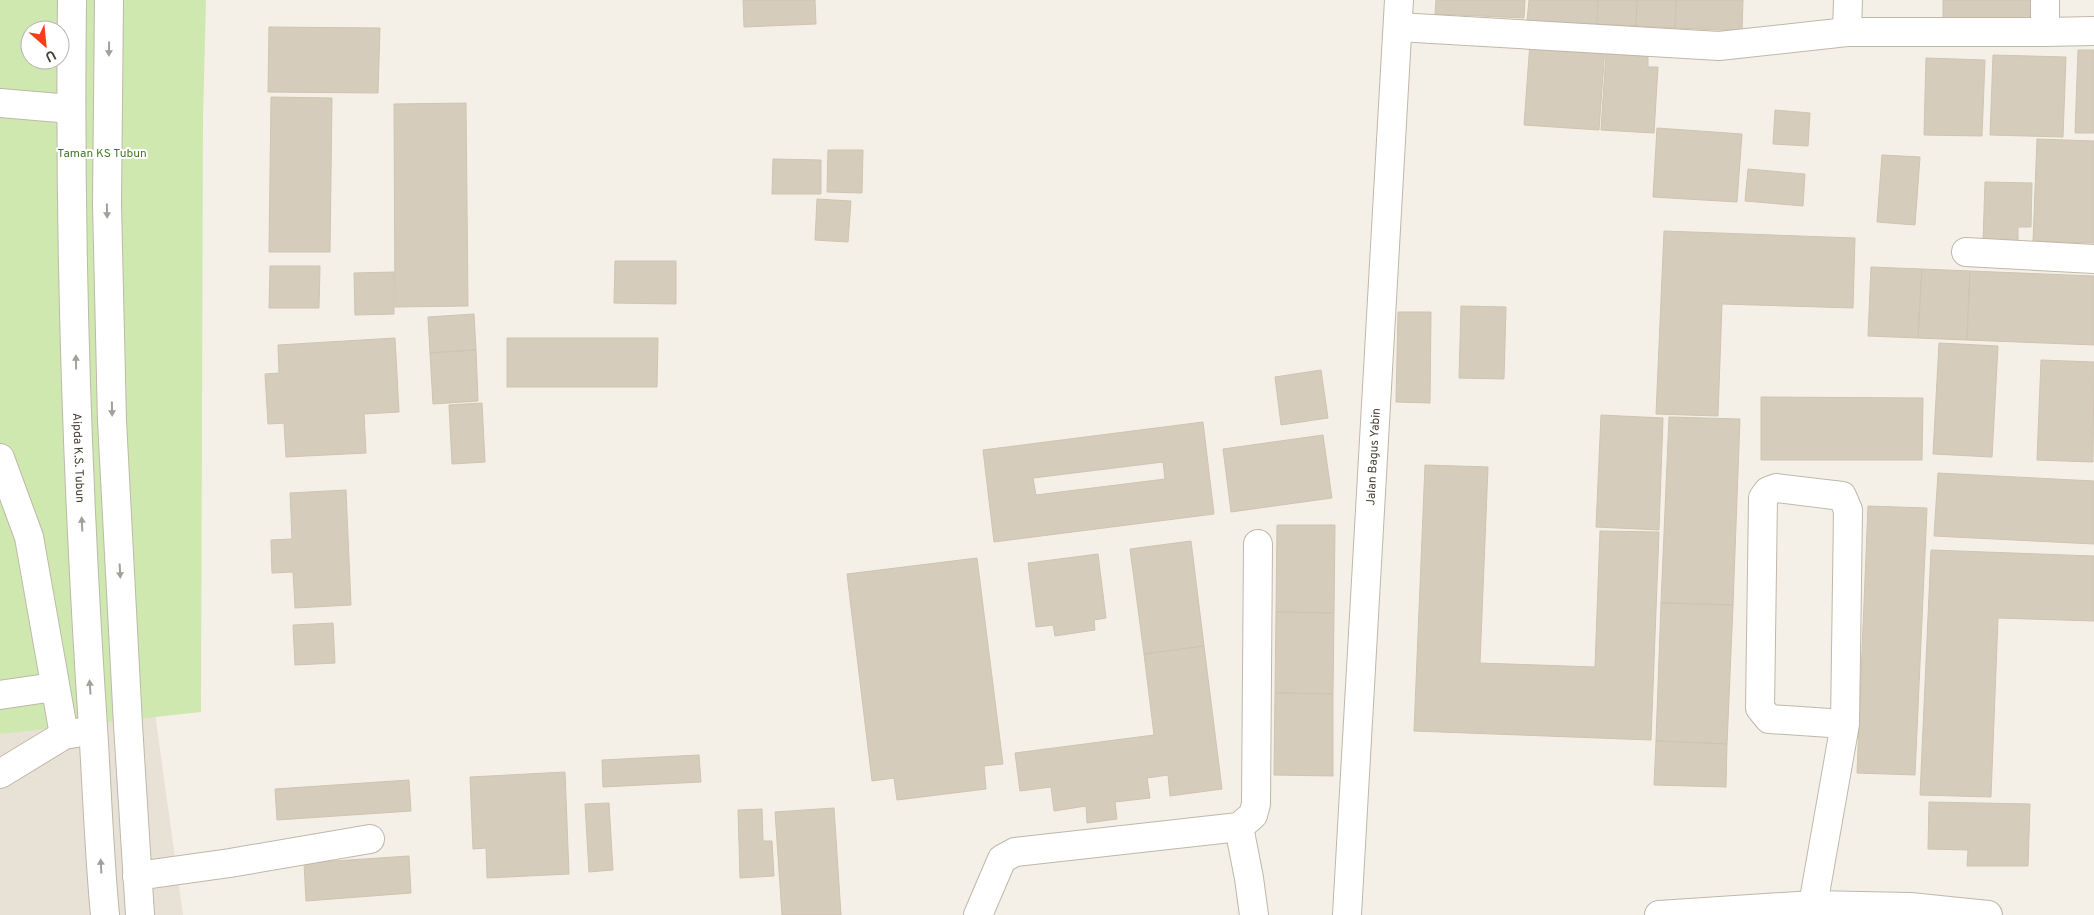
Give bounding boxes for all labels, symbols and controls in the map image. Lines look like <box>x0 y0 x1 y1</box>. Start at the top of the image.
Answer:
north arrow <box>20 20 70 70</box>
one-way arrow <box>105 41 113 57</box>
text: U <box>42 45 59 65</box>
park label: Taman KS Tubun <box>57 146 147 162</box>
one-way arrow <box>103 203 111 219</box>
one-way arrow <box>71 354 79 370</box>
one-way arrow <box>108 401 116 417</box>
street label: Jalan Bagus Yabin <box>1363 407 1385 506</box>
street label: Aipda K.S. Tubun <box>68 413 88 503</box>
one-way arrow <box>78 516 86 532</box>
one-way arrow <box>116 563 124 579</box>
one-way arrow <box>86 678 94 694</box>
one-way arrow <box>97 858 105 874</box>

